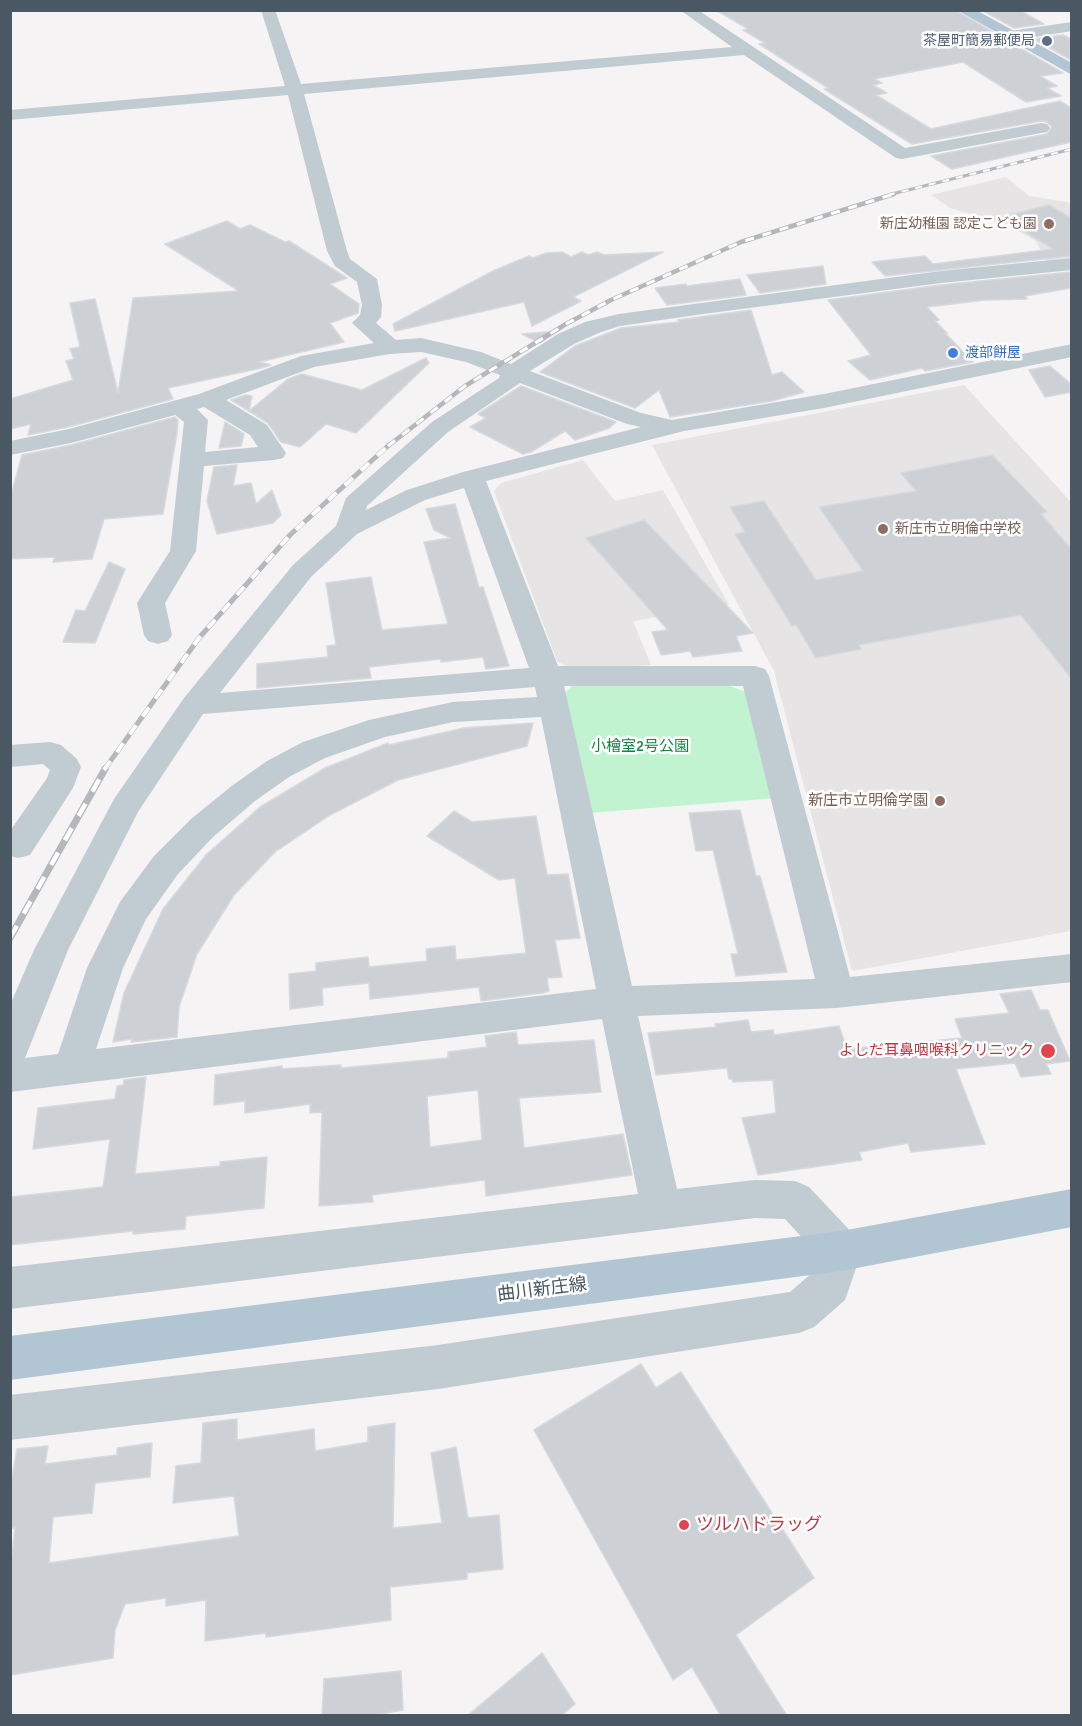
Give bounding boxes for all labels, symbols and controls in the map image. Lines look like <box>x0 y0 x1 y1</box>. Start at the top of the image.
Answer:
place label: 茶屋町簡易郵便局 <box>923 33 1035 49</box>
marker: 茶屋町簡易郵便局 <box>1040 34 1054 48</box>
place label: 新庄幼稚園 認定こども園 <box>880 216 1037 232</box>
marker: 新庄幼稚園 認定こども園 <box>1042 217 1056 231</box>
place label: 渡部餅屋 <box>965 345 1021 361</box>
marker: 渡部餅屋 <box>946 346 960 360</box>
place label: 新庄市立明倫中学校 <box>895 521 1021 537</box>
marker: 新庄市立明倫中学校 <box>876 522 890 536</box>
park label: 小檜室2号公園 <box>591 738 689 756</box>
place label: 新庄市立明倫学園 <box>808 792 928 810</box>
marker: 新庄市立明倫学園 <box>933 794 947 808</box>
place label: よしだ耳鼻咽喉科クリニック <box>839 1042 1034 1060</box>
marker: よしだ耳鼻咽喉科クリニック <box>1039 1042 1057 1060</box>
street label: 曲川新庄線 <box>496 1274 588 1306</box>
place label: ツルハドラッグ <box>696 1514 822 1536</box>
marker: ツルハドラッグ <box>677 1518 691 1532</box>

